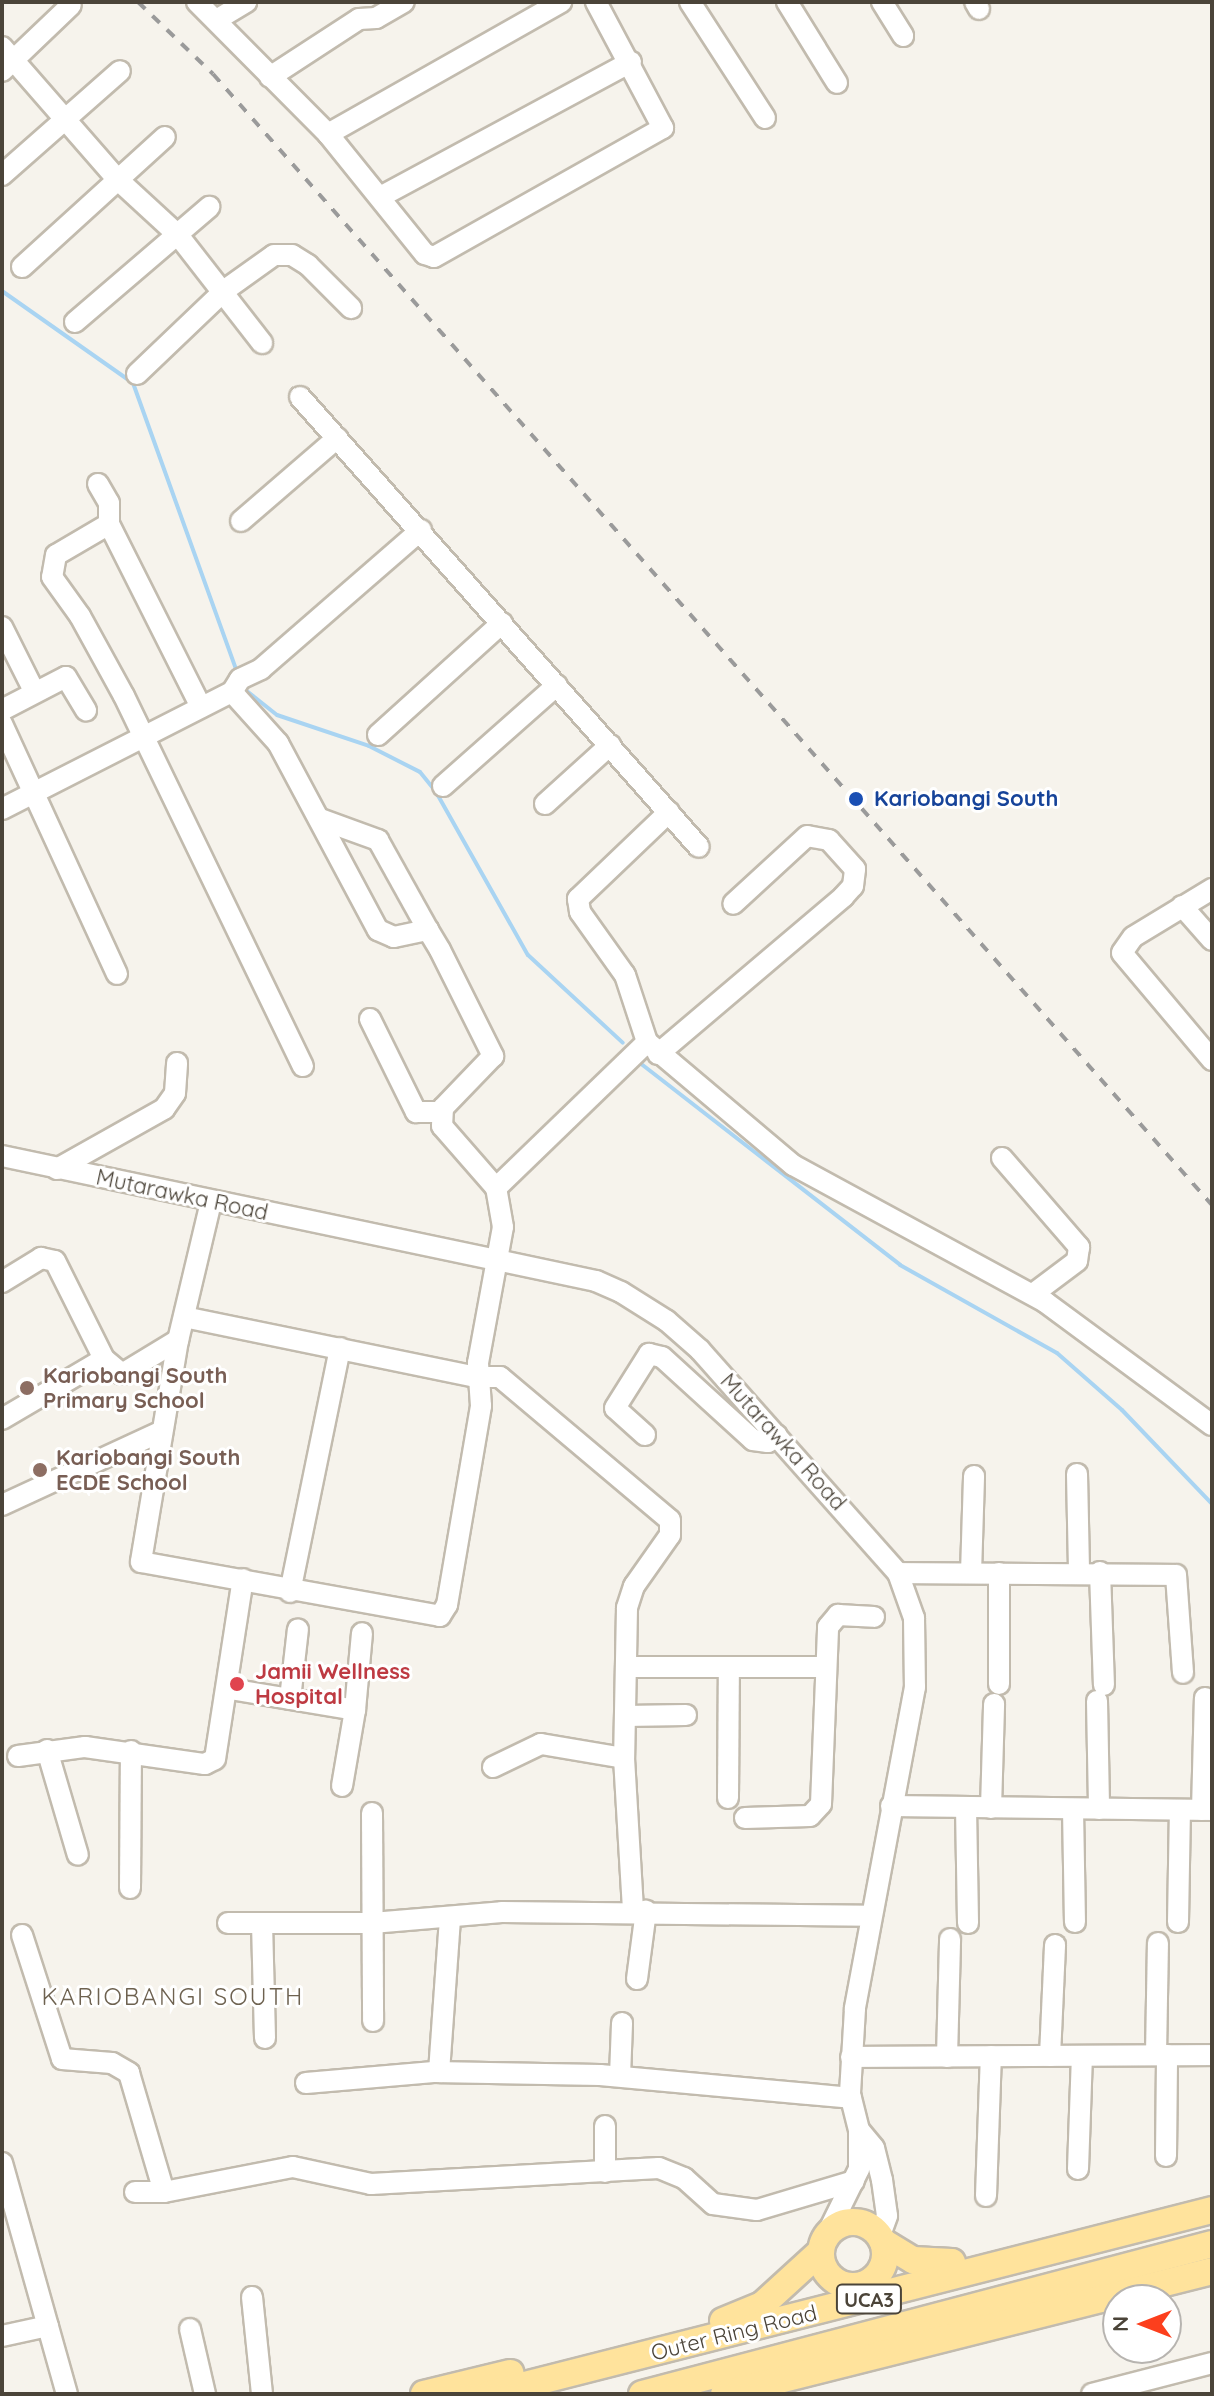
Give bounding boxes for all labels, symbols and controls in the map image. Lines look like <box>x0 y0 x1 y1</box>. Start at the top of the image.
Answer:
place label: Kariobangi South <box>874 786 1058 812</box>
marker: Kariobangi South <box>845 788 867 810</box>
street label: Mutarawka Road <box>94 1164 270 1226</box>
place label: Kariobangi South Primary School <box>43 1362 227 1414</box>
street label: Mutarawka Road <box>715 1368 851 1516</box>
marker: Kariobangi South Primary School <box>18 1379 36 1397</box>
place label: Kariobangi South ECDE School <box>56 1444 240 1496</box>
marker: Kariobangi South ECDE School <box>31 1461 49 1479</box>
place label: Jamii Wellness Hospital <box>255 1658 410 1710</box>
marker: Jamii Wellness Hospital <box>226 1673 248 1695</box>
district label: KARIOBANGI SOUTH <box>42 1983 304 2011</box>
road number: UCA3 <box>835 2283 903 2315</box>
north arrow <box>1102 2284 1182 2364</box>
street label: Outer Ring Road <box>648 2300 820 2366</box>
text: N <box>1106 2316 1134 2332</box>

